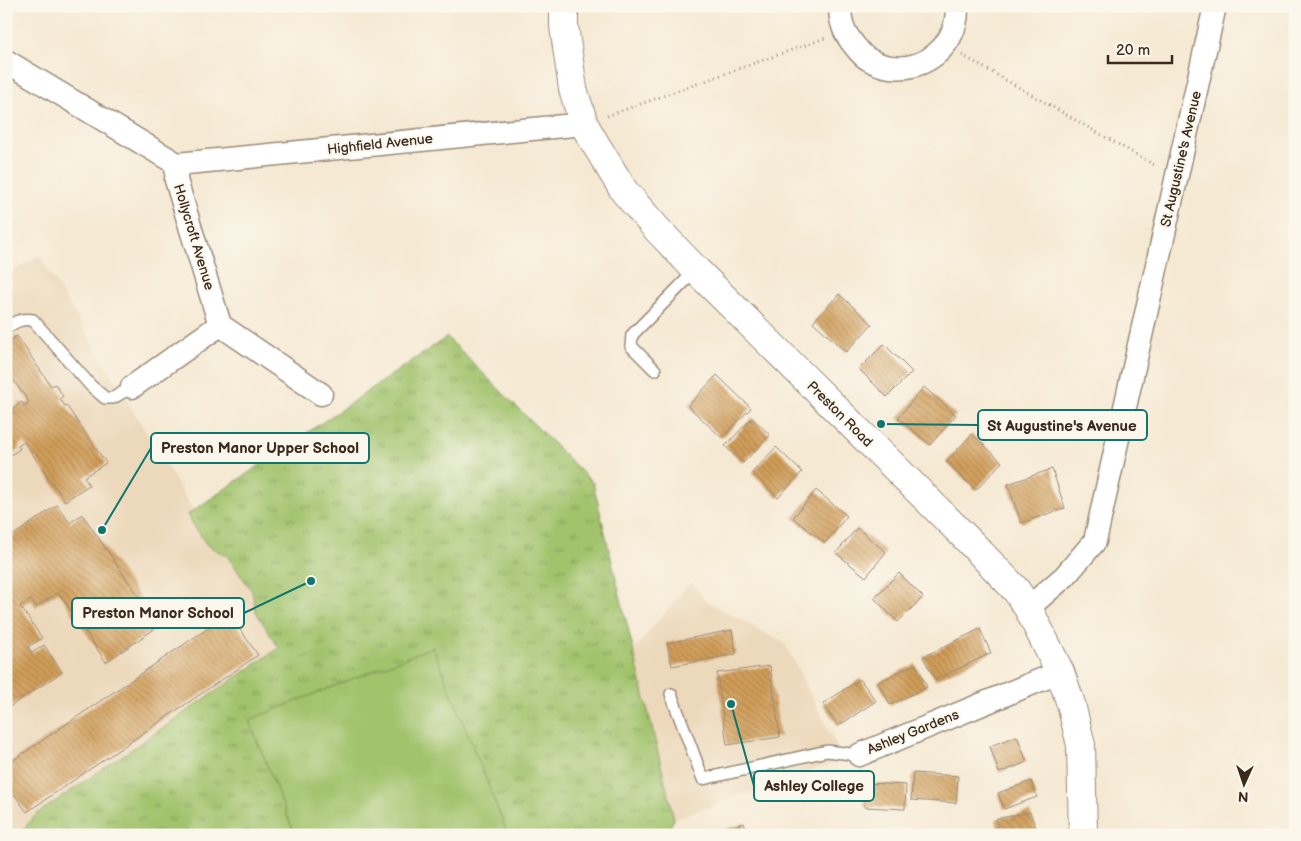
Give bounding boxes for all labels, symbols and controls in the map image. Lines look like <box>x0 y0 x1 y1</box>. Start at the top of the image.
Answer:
scale bar <box>1108 32 1172 64</box>
text: 20 m <box>1116 41 1150 60</box>
street label: St Augustine's Avenue <box>1157 89 1205 229</box>
street label: Highfield Avenue <box>326 130 434 158</box>
street label: Hollycroft Avenue <box>170 182 218 292</box>
street label: Preston Road <box>804 378 876 450</box>
callout: St Augustine's Avenue <box>978 410 1147 440</box>
text: St Augustine's Avenue <box>987 417 1137 436</box>
callout: Preston Manor Upper School <box>151 433 369 463</box>
text: Preston Manor Upper School <box>161 439 359 458</box>
callout: Preston Manor School <box>72 598 244 628</box>
text: Preston Manor School <box>82 604 234 623</box>
street label: Ashley Gardens <box>865 706 961 758</box>
north arrow <box>1218 758 1268 808</box>
callout: Ashley College <box>754 771 874 801</box>
text: Ashley College <box>763 777 864 796</box>
text: N <box>1238 788 1249 805</box>

